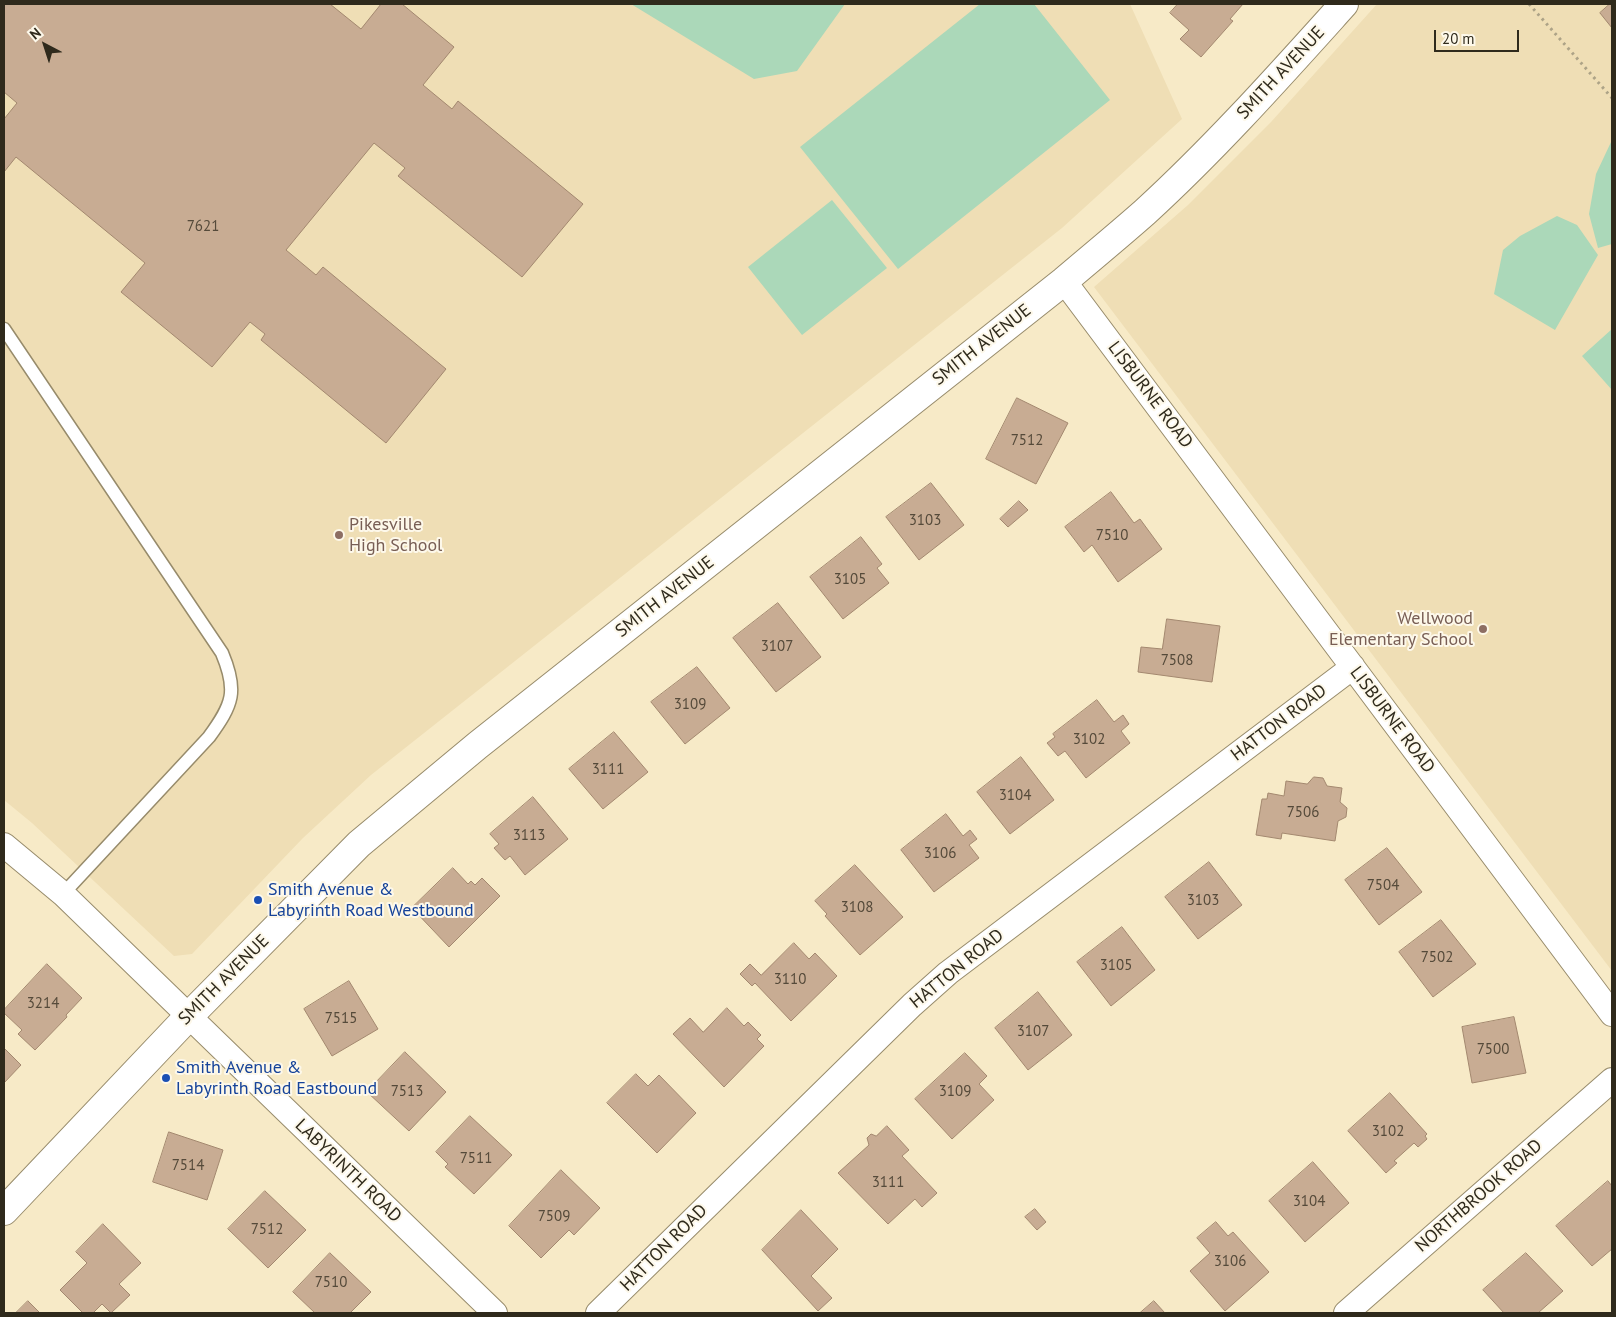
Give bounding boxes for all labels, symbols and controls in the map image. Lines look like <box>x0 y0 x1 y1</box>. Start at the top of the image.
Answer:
north arrow <box>20 20 70 70</box>
scale bar <box>1436 20 1521 52</box>
street label: SMITH AVENUE <box>1233 22 1329 124</box>
text: N <box>26 24 45 43</box>
text: 20 m <box>1442 29 1475 48</box>
house number: 7621 <box>187 218 219 236</box>
street label: SMITH AVENUE <box>928 300 1036 390</box>
street label: LISBURNE ROAD <box>1103 338 1197 452</box>
house number: 7512 <box>1011 432 1043 450</box>
house number: 3103 <box>909 512 941 530</box>
place label: Pikesville High School <box>349 514 442 556</box>
house number: 7510 <box>1096 527 1128 545</box>
marker: Pikesville High School <box>333 529 345 541</box>
street label: SMITH AVENUE <box>611 552 719 642</box>
house number: 3105 <box>834 571 866 589</box>
place label: Wellwood Elementary School <box>1329 608 1473 650</box>
marker: Wellwood Elementary School <box>1477 623 1489 635</box>
house number: 3107 <box>761 638 793 656</box>
house number: 7508 <box>1161 652 1193 670</box>
street label: LISBURNE ROAD <box>1345 663 1439 777</box>
street label: HATTON ROAD <box>1227 680 1331 766</box>
house number: 3109 <box>674 696 706 714</box>
house number: 3102 <box>1073 731 1105 749</box>
house number: 3111 <box>592 761 624 779</box>
house number: 3104 <box>999 787 1031 805</box>
house number: 7506 <box>1287 804 1319 822</box>
house number: 3113 <box>513 827 545 845</box>
house number: 3106 <box>924 845 956 863</box>
house number: 7504 <box>1367 877 1399 895</box>
place label: Smith Avenue & Labyrinth Road Westbound <box>268 879 474 922</box>
house number: 3103 <box>1187 892 1219 910</box>
marker: Smith Avenue & Labyrinth Road Westbound <box>252 894 264 906</box>
house number: 3108 <box>841 899 873 917</box>
street label: HATTON ROAD <box>906 925 1008 1013</box>
street label: SMITH AVENUE <box>174 930 274 1030</box>
house number: 7502 <box>1421 949 1453 967</box>
house number: 3105 <box>1100 957 1132 975</box>
house number: 3110 <box>774 971 806 989</box>
house number: 3214 <box>27 995 59 1013</box>
house number: 7515 <box>325 1010 357 1028</box>
house number: 3107 <box>1017 1023 1049 1041</box>
house number: 7500 <box>1477 1041 1509 1059</box>
place label: Smith Avenue & Labyrinth Road Eastbound <box>176 1057 377 1100</box>
marker: Smith Avenue & Labyrinth Road Eastbound <box>160 1072 172 1084</box>
house number: 7513 <box>391 1083 423 1101</box>
house number: 3109 <box>939 1083 971 1101</box>
street label: LABYRINTH ROAD <box>290 1115 406 1227</box>
house number: 3102 <box>1372 1123 1404 1141</box>
street label: NORTHBROOK ROAD <box>1411 1135 1547 1257</box>
house number: 7511 <box>460 1150 492 1168</box>
house number: 7514 <box>172 1157 204 1175</box>
house number: 3111 <box>872 1174 904 1192</box>
house number: 3104 <box>1293 1193 1325 1211</box>
street label: HATTON ROAD <box>616 1200 712 1296</box>
house number: 7509 <box>538 1208 570 1226</box>
house number: 7512 <box>251 1221 283 1239</box>
house number: 3106 <box>1214 1253 1246 1271</box>
house number: 7510 <box>315 1274 347 1292</box>

